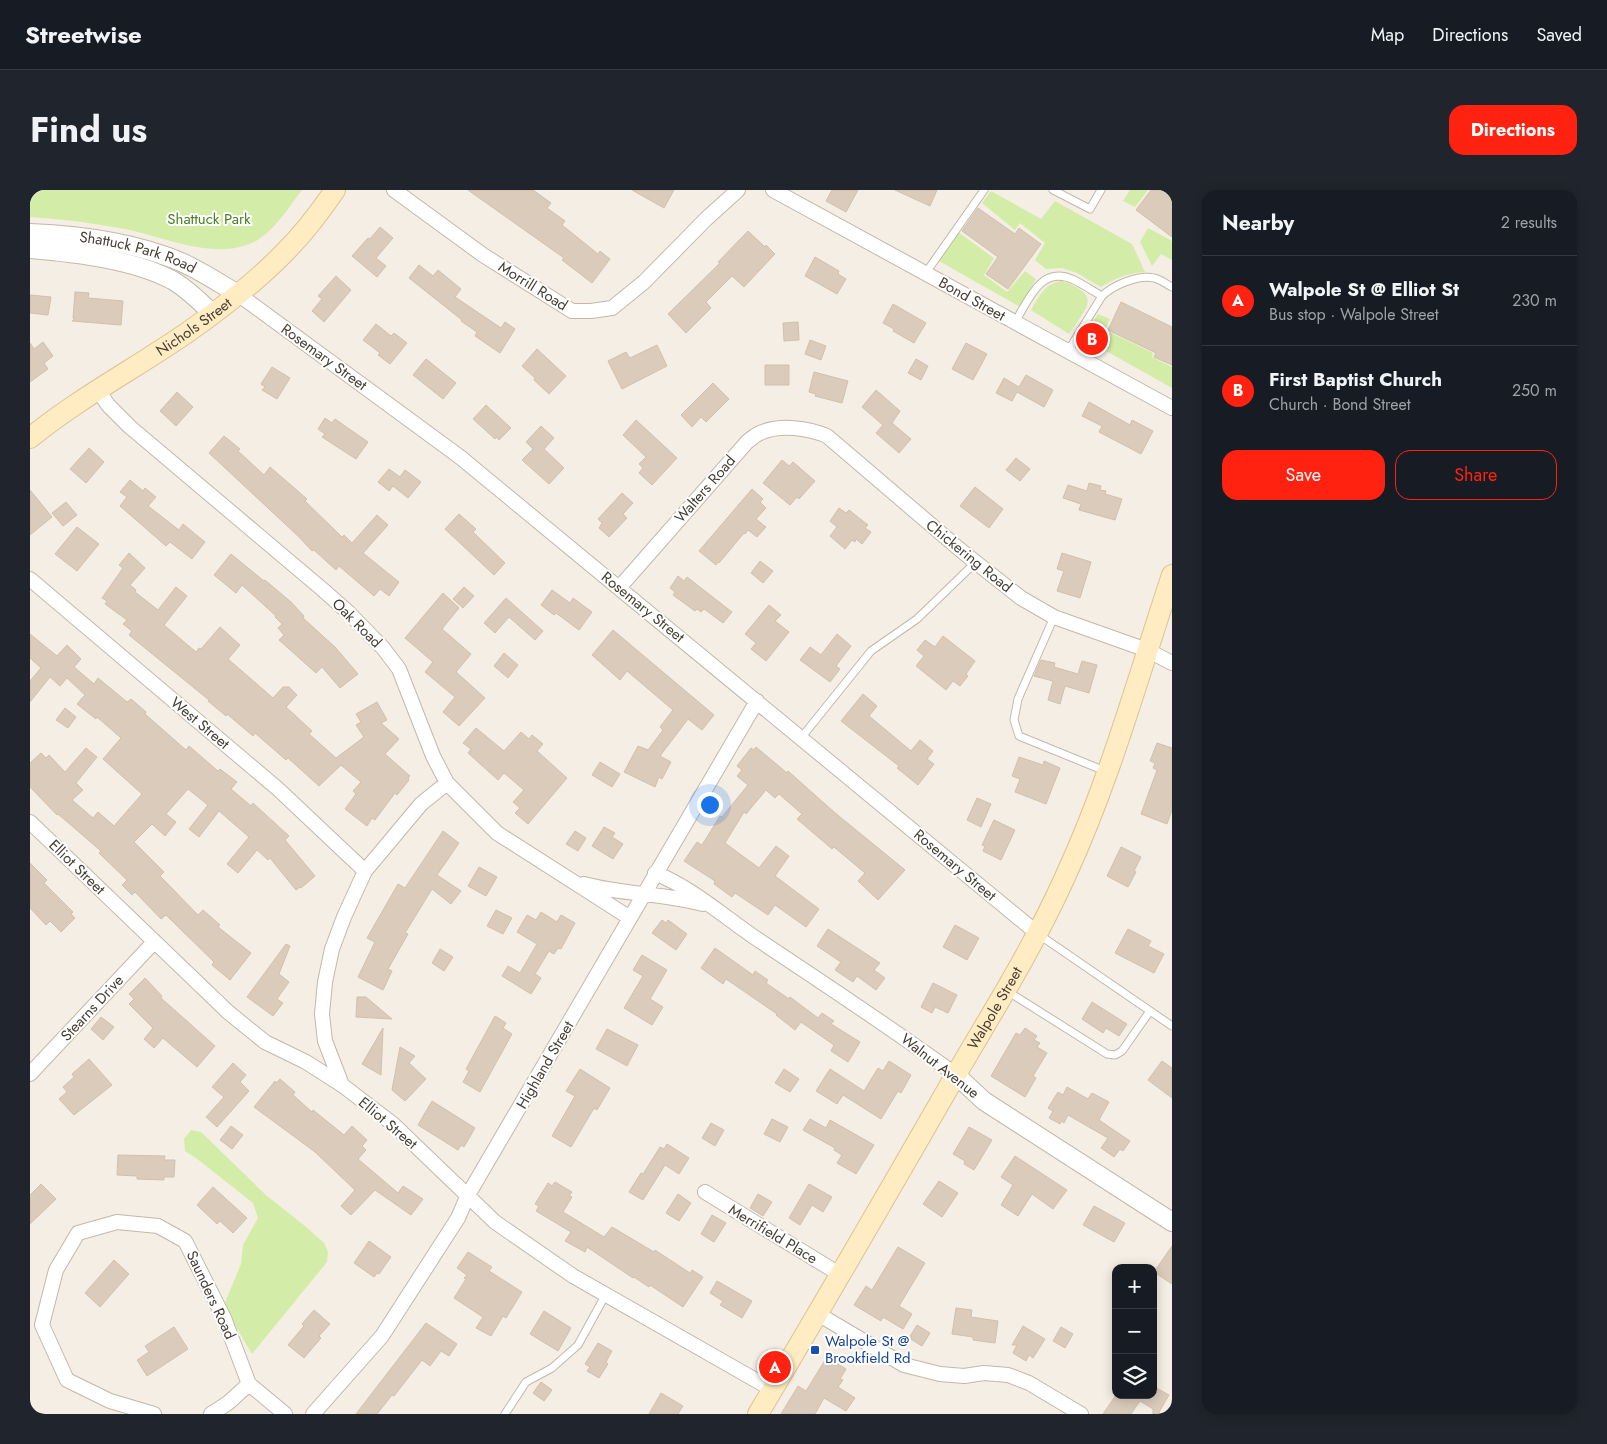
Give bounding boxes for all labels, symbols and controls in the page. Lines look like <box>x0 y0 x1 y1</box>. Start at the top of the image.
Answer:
text: Streetwise <box>25 17 142 52</box>
text: Map <box>1371 22 1404 48</box>
text: Directions <box>1432 22 1508 48</box>
text: Saved <box>1536 22 1582 48</box>
text: Find us <box>30 105 147 155</box>
button: Directions <box>1449 105 1577 155</box>
park label: Shattuck Park <box>167 208 251 230</box>
text: Nearby <box>1222 208 1294 238</box>
text: 2 results <box>1501 211 1557 234</box>
street label: Shattuck Park Road <box>78 226 200 279</box>
street label: Morrill Road <box>494 256 572 316</box>
street label: Bond Street <box>935 272 1010 327</box>
text: Walpole St @ Elliot St <box>1269 276 1459 303</box>
text: A <box>1232 289 1244 312</box>
text: 230 m <box>1512 289 1557 312</box>
street label: Nichols Street <box>151 292 237 362</box>
text: Bus stop · Walpole Street <box>1269 303 1439 326</box>
street label: Rosemary Street <box>276 318 372 396</box>
pin: B <box>1076 320 1108 358</box>
text: First Baptist Church <box>1269 366 1442 393</box>
text: B <box>1233 379 1243 402</box>
text: 250 m <box>1512 379 1557 402</box>
text: Church · Bond Street <box>1269 393 1411 416</box>
street label: Walters Road <box>669 450 741 528</box>
button: Save <box>1222 450 1385 500</box>
button: Share <box>1395 450 1557 500</box>
street label: Chickering Road <box>921 514 1017 598</box>
street label: Rosemary Street <box>597 566 690 648</box>
street label: Oak Road <box>327 593 387 653</box>
street label: West Street <box>166 692 235 755</box>
your location <box>697 792 723 818</box>
street label: Rosemary Street <box>909 824 1001 906</box>
street label: Elliot Street <box>44 834 111 900</box>
street label: Walpole Street <box>962 962 1028 1054</box>
street label: Stearns Drive <box>55 970 129 1046</box>
street label: Highland Street <box>511 1017 579 1113</box>
street label: Walnut Avenue <box>896 1028 984 1104</box>
street label: Elliot Street <box>354 1092 423 1155</box>
street label: Merrifield Place <box>724 1199 822 1269</box>
street label: Saunders Road <box>181 1247 241 1343</box>
map controls <box>1112 1264 1157 1399</box>
button: + <box>1112 1264 1157 1309</box>
button: − <box>1112 1309 1157 1354</box>
place label: Walpole St @ Brookfield Rd <box>825 1330 911 1369</box>
marker: Walpole St @ Brookfield Rd <box>809 1344 821 1356</box>
pin: A <box>759 1348 791 1386</box>
button: layers <box>1112 1354 1157 1399</box>

